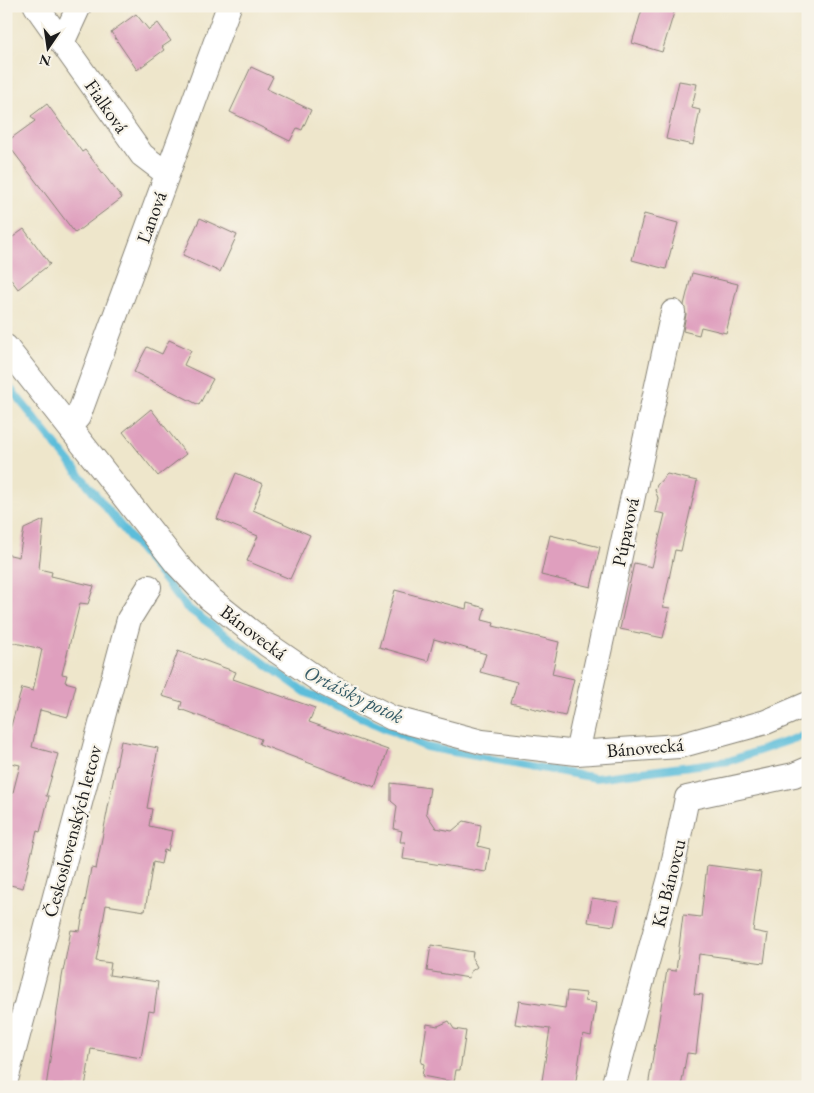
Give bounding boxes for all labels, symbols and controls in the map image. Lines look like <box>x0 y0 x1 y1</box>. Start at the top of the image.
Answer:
north arrow <box>22 22 72 72</box>
text: N <box>37 50 53 71</box>
street label: Fialková <box>79 74 134 138</box>
street label: Ľanová <box>131 187 172 247</box>
street label: Púpavová <box>606 495 645 569</box>
street label: Bánovecká <box>215 599 292 666</box>
water label: Ortášsky potok <box>300 659 408 729</box>
street label: Bánovecká <box>606 732 685 763</box>
street label: Československých letcov <box>37 742 108 920</box>
street label: Ku Bánovcu <box>645 836 692 930</box>

